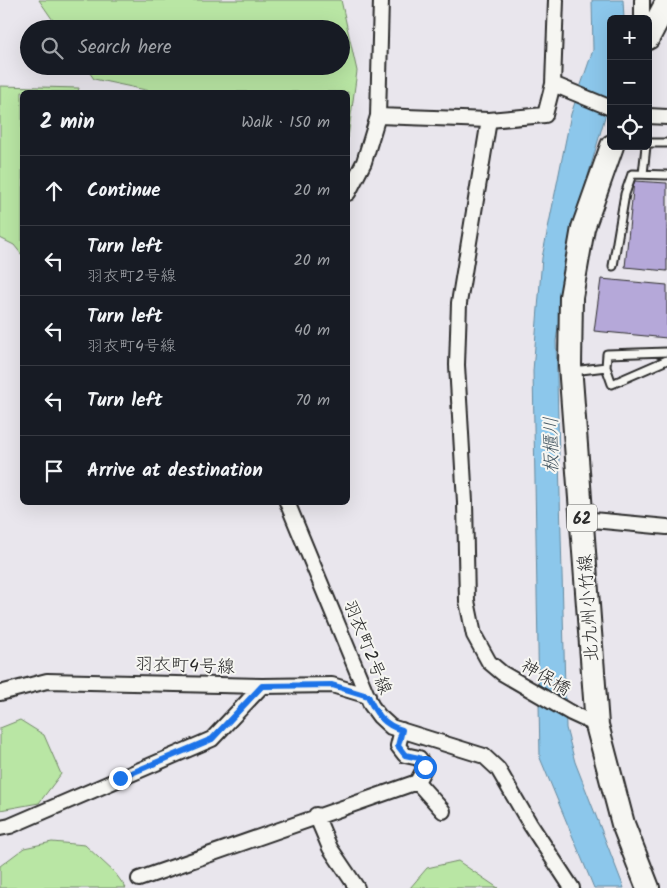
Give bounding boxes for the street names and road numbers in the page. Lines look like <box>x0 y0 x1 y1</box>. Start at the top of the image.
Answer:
road number: 62 <box>567 504 597 532</box>
street label: 北九州小竹線 <box>571 553 608 663</box>
street label: 羽衣町2号線 <box>334 596 399 700</box>
street label: 羽衣町4号線 <box>135 650 235 683</box>
street label: 神保橋 <box>515 652 576 704</box>

